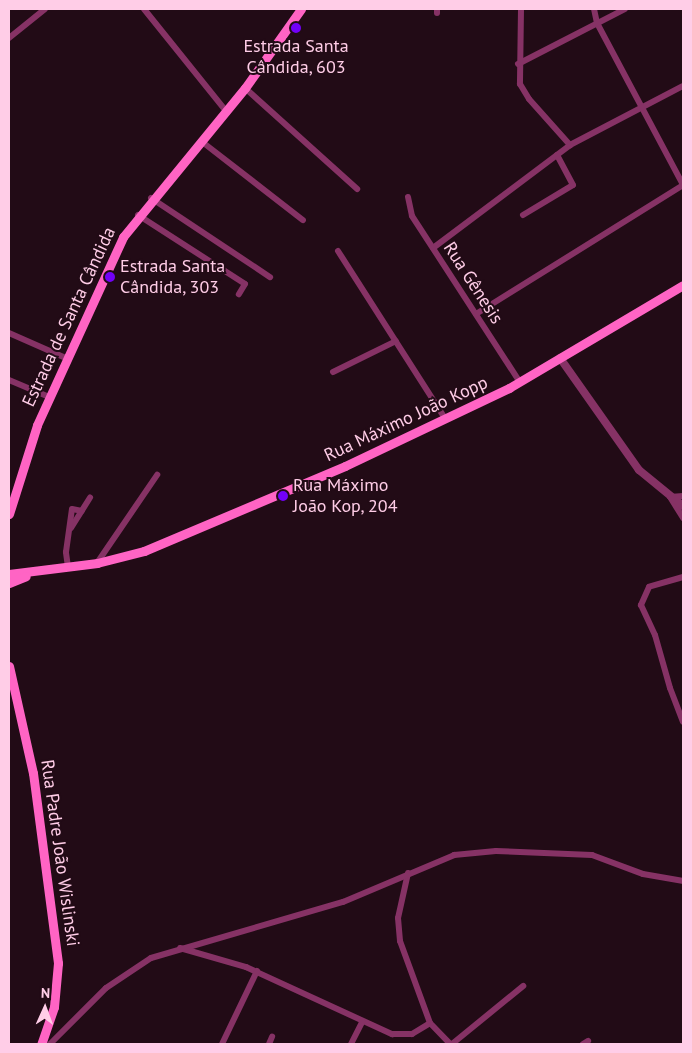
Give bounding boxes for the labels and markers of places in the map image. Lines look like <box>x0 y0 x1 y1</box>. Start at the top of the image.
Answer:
marker: Estrada Santa Cândida, 603 <box>290 22 302 34</box>
place label: Estrada Santa Cândida, 603 <box>243 36 349 78</box>
place label: Estrada Santa Cândida, 303 <box>120 256 225 298</box>
marker: Estrada Santa Cândida, 303 <box>104 271 116 283</box>
place label: Rua Máximo João Kop, 204 <box>293 475 399 518</box>
marker: Rua Máximo João Kop, 204 <box>277 490 289 502</box>

